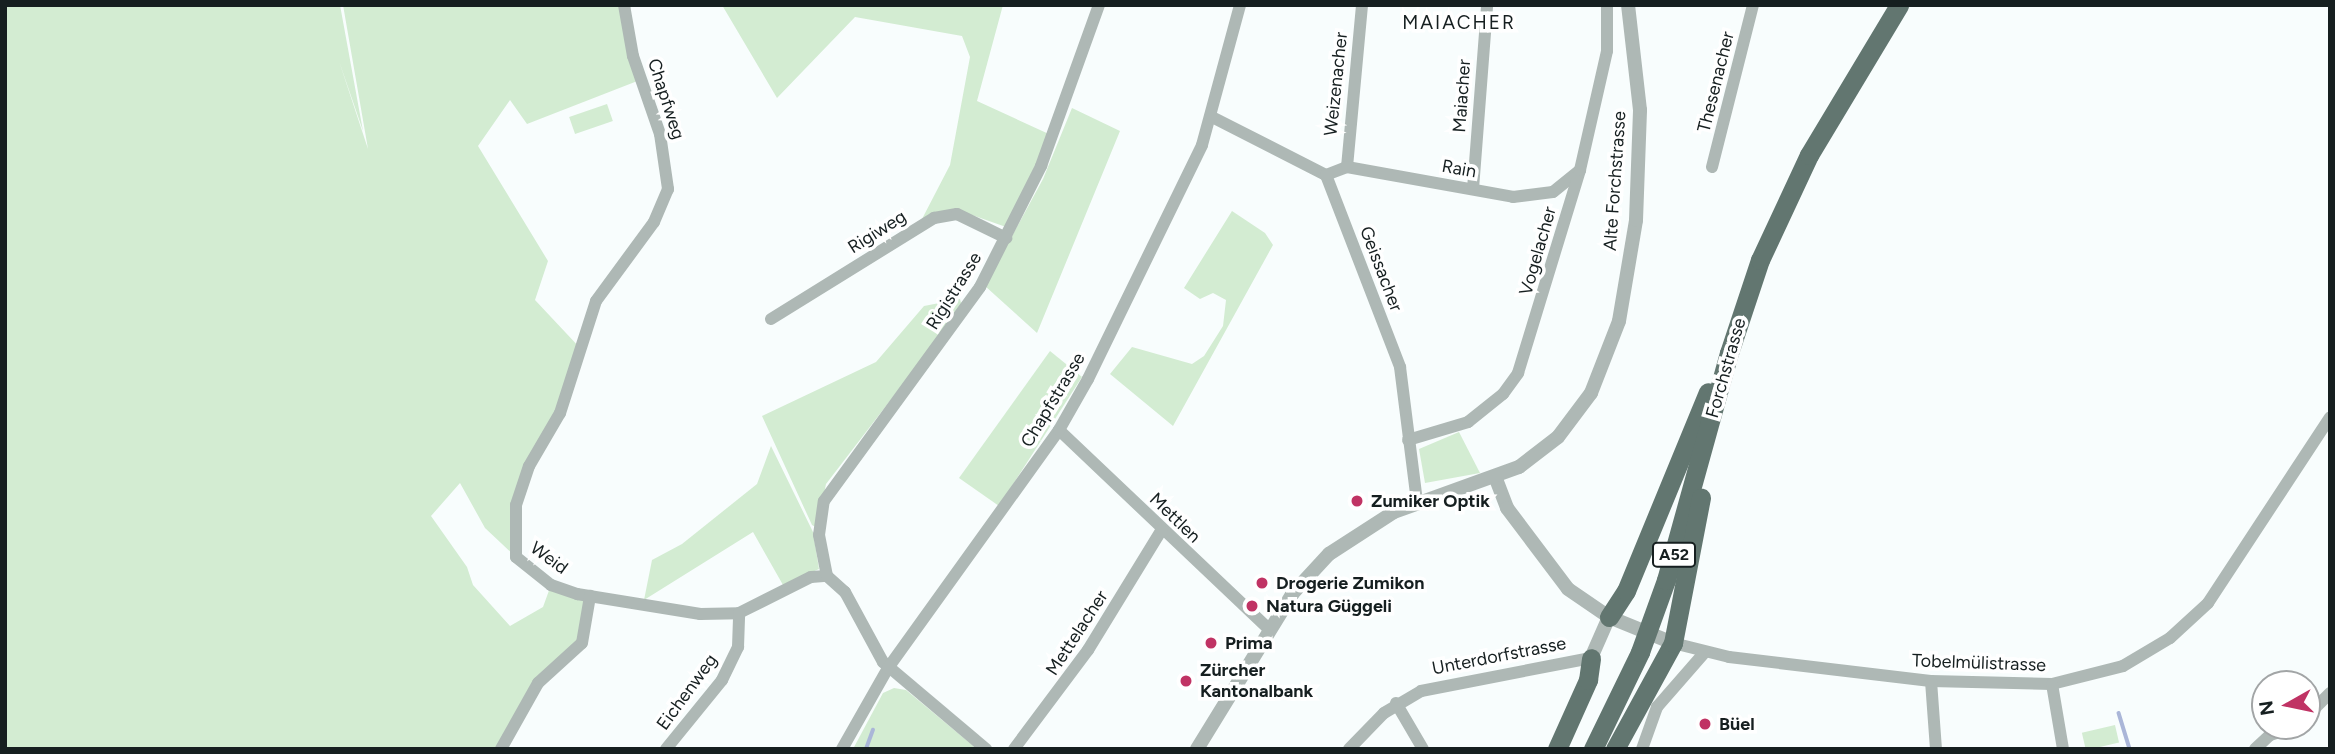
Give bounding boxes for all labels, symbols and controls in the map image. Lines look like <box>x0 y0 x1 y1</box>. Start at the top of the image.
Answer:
district label: MAIACHER <box>1403 12 1515 34</box>
street label: Thesenacher <box>1693 29 1739 135</box>
street label: Weizenacher <box>1320 31 1352 137</box>
street label: Chapfweg <box>643 56 689 142</box>
street label: Maiacher <box>1449 59 1475 133</box>
street label: Alte Forchstrasse <box>1599 110 1631 252</box>
street label: Rain <box>1440 155 1478 183</box>
street label: Vogelacher <box>1515 204 1561 298</box>
street label: Rigiweg <box>844 206 910 258</box>
street label: Geissacher <box>1355 223 1407 315</box>
street label: Rigistrasse <box>922 248 986 334</box>
street label: Forchstrasse <box>1701 316 1751 420</box>
street label: Chapfstrasse <box>1016 349 1090 451</box>
street label: Mettlen <box>1145 489 1205 547</box>
place label: Zumiker Optik <box>1371 490 1490 512</box>
marker: Zumiker Optik <box>1349 493 1365 509</box>
street label: Weid <box>526 537 572 579</box>
road number: A52 <box>1651 542 1697 568</box>
place label: Drogerie Zumikon <box>1276 572 1424 594</box>
marker: Drogerie Zumikon <box>1254 575 1270 591</box>
street label: Mettelacher <box>1041 586 1113 680</box>
place label: Natura Güggeli <box>1266 595 1392 617</box>
marker: Natura Güggeli <box>1244 598 1260 614</box>
place label: Prima <box>1225 632 1273 654</box>
street label: Unterdorfstrasse <box>1430 632 1568 680</box>
marker: Prima <box>1203 635 1219 651</box>
street label: Eichenweg <box>652 650 722 734</box>
street label: Tobelmülistrasse <box>1912 650 2046 676</box>
place label: Zürcher Kantonalbank <box>1200 660 1313 702</box>
north arrow <box>2251 670 2321 740</box>
marker: Zürcher Kantonalbank <box>1178 673 1194 689</box>
text: N <box>2254 699 2279 717</box>
place label: Büel <box>1719 713 1755 735</box>
marker: Büel <box>1697 716 1713 732</box>

